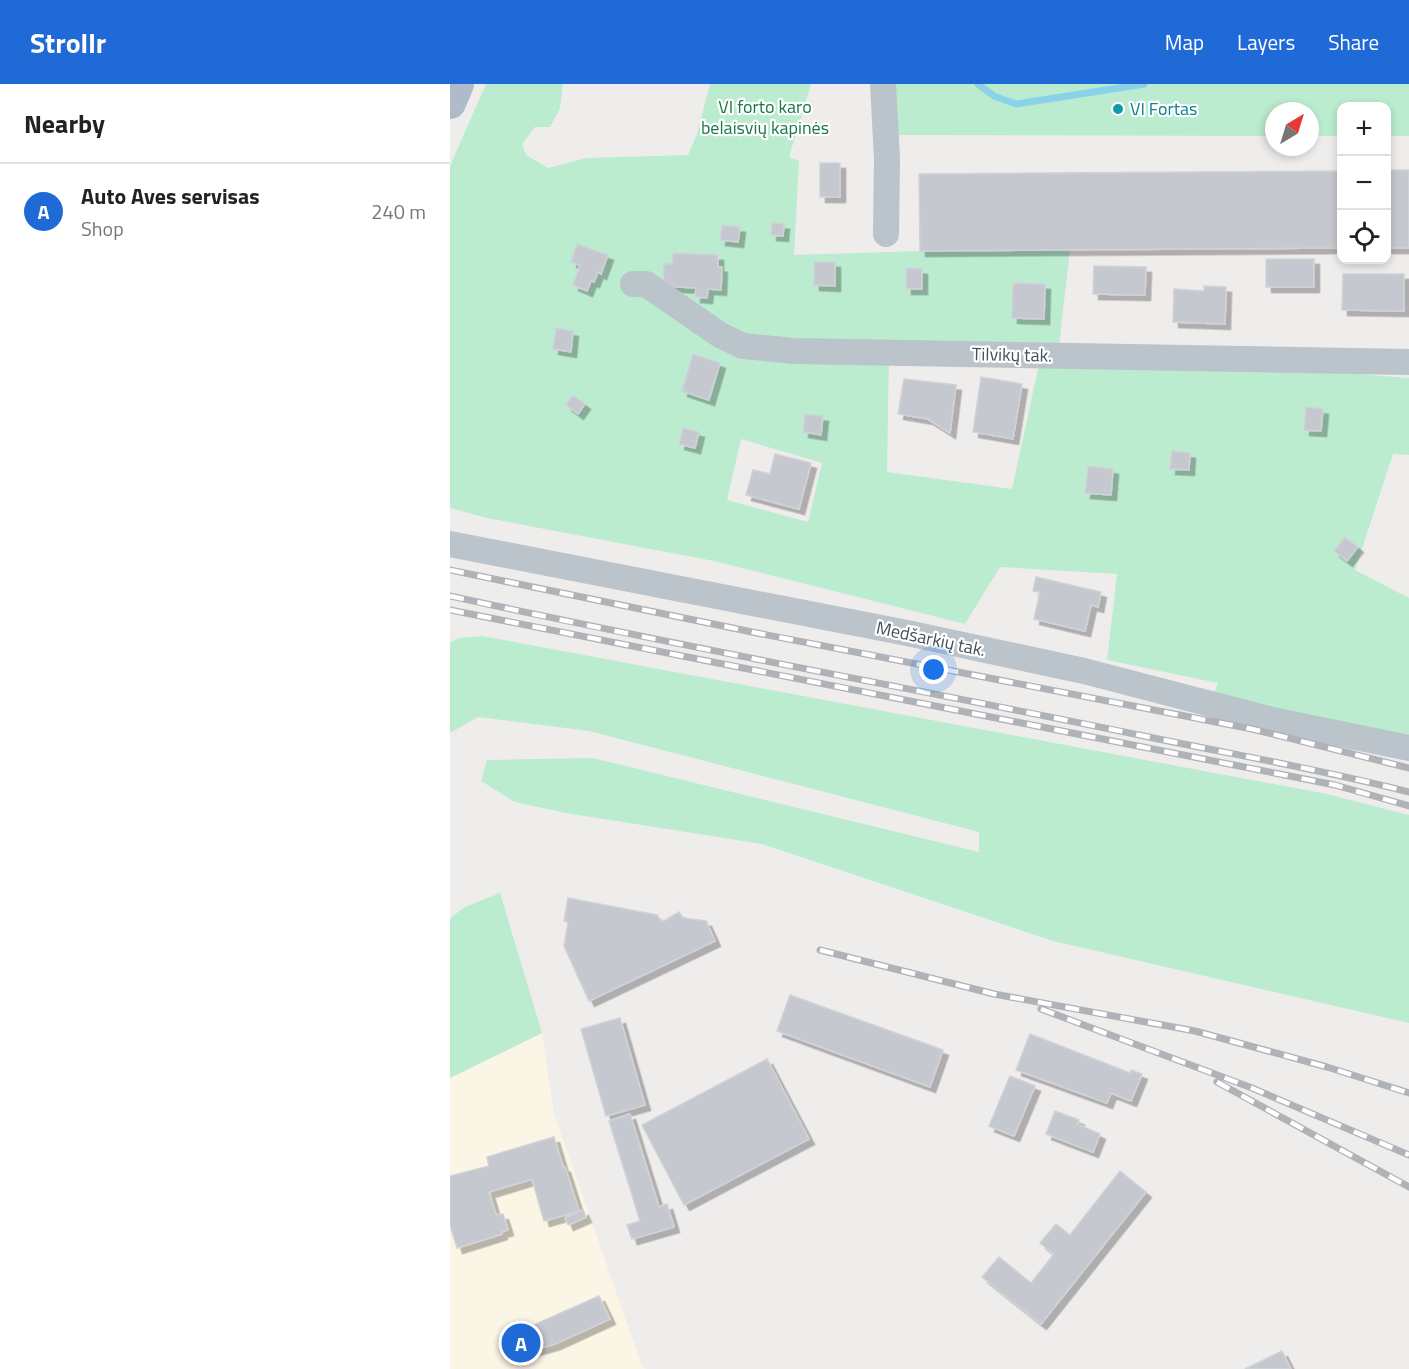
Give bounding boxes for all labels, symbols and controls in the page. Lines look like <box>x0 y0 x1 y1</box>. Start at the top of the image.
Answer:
text: Strollr <box>30 21 106 64</box>
text: Map <box>1165 26 1204 58</box>
text: Layers <box>1237 26 1295 58</box>
text: Share <box>1328 26 1379 58</box>
park label: VI forto karo belaisvių kapinės <box>701 93 829 141</box>
place label: VI Fortas <box>1130 95 1197 122</box>
marker: VI Fortas <box>1111 102 1125 116</box>
north arrow <box>1265 102 1319 156</box>
map controls <box>1337 102 1391 264</box>
button: + <box>1337 102 1391 156</box>
text: Nearby <box>24 104 105 143</box>
button: − <box>1337 156 1391 210</box>
text: Auto Aves servisas <box>81 179 260 213</box>
text: A <box>37 196 50 227</box>
text: 240 m <box>371 196 426 227</box>
button: locate <box>1337 210 1391 264</box>
text: Shop <box>81 213 124 244</box>
street label: Tilvikų tak. <box>972 340 1052 369</box>
street label: Medšarkių tak. <box>874 614 988 663</box>
your location <box>919 655 948 684</box>
pin: A <box>502 1320 540 1366</box>

